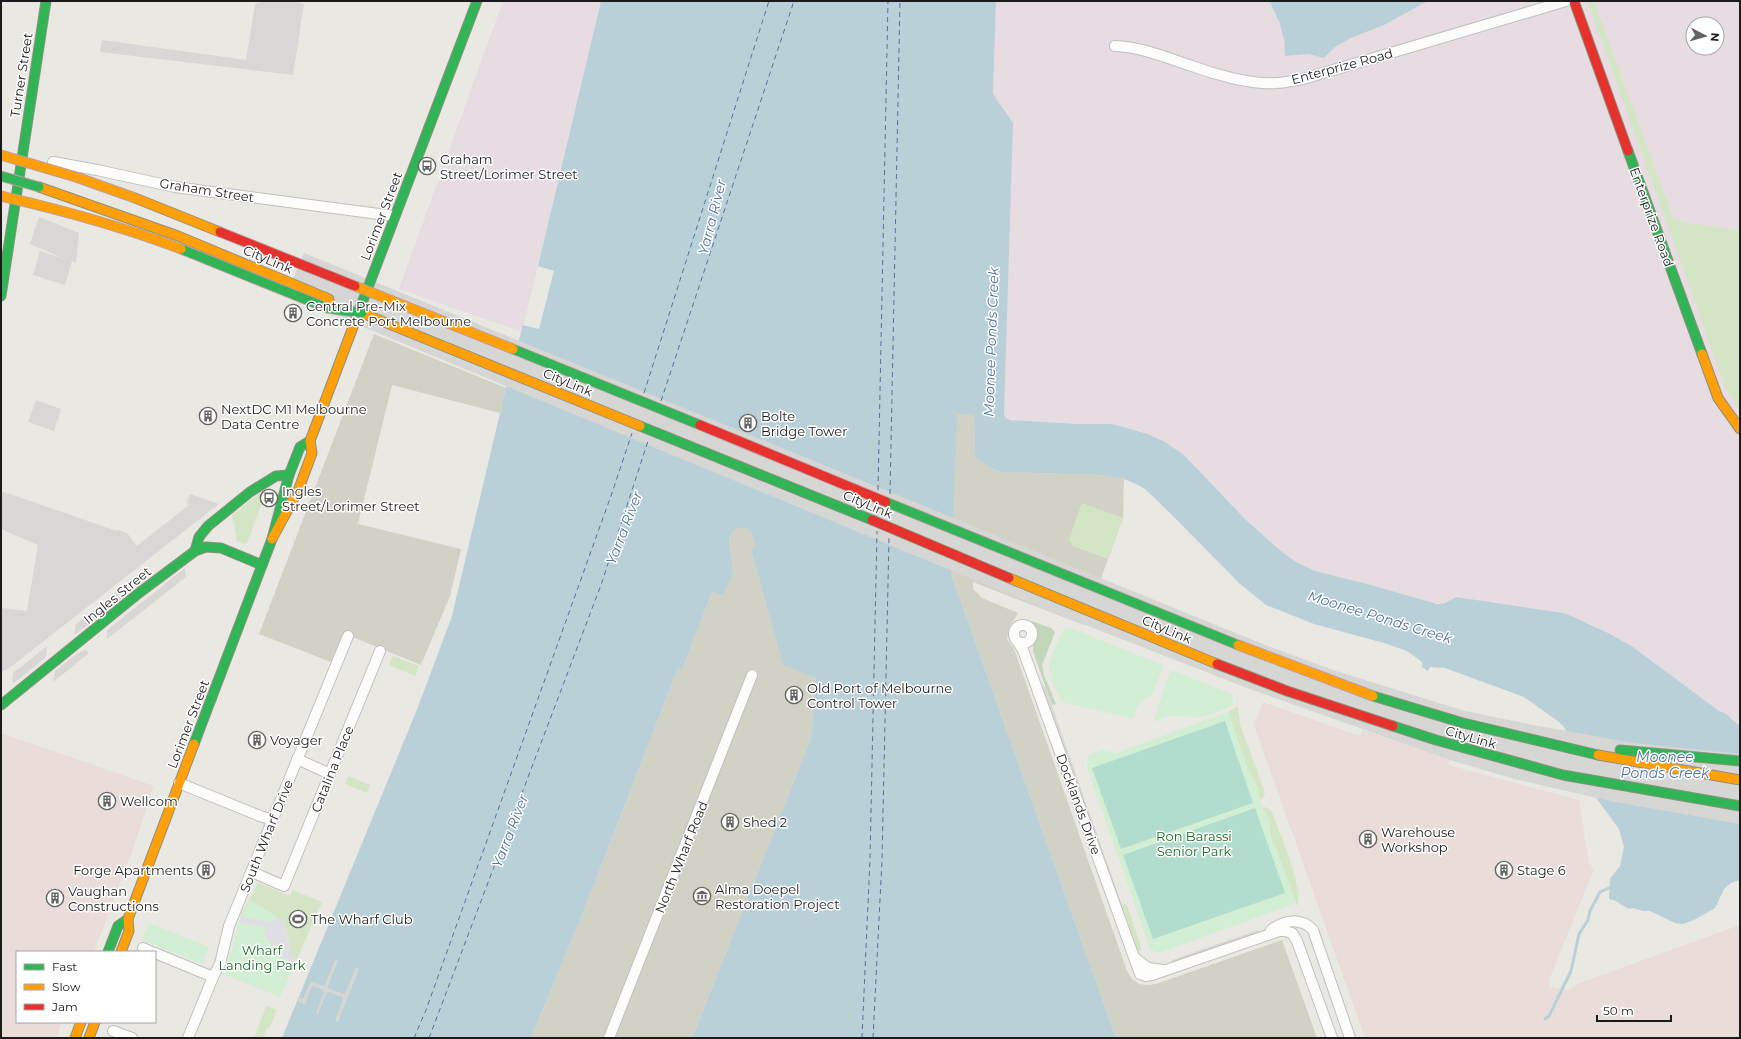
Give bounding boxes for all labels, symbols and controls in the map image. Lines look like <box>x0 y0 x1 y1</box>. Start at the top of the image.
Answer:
north arrow <box>1685 16 1725 56</box>
street label: Turner Street <box>6 31 36 119</box>
text: N <box>1708 32 1722 42</box>
street label: Enterprize Road <box>1289 45 1395 87</box>
place label: Graham Street/Lorimer Street <box>440 151 578 182</box>
bus stop icon: Graham Street/Lorimer Street <box>417 156 437 176</box>
street label: Enterprize Road <box>1627 165 1677 269</box>
street label: Lorimer Street <box>357 169 405 263</box>
street label: Graham Street <box>159 175 255 205</box>
water label: Yarra River <box>694 177 730 257</box>
street label: CityLink <box>241 241 295 277</box>
water label: Moonee Ponds Creek <box>979 266 1003 417</box>
place label: Central Pre-Mix Concrete Port Melbourne <box>306 298 471 329</box>
building icon: Central Pre-Mix Concrete Port Melbourne <box>283 303 303 323</box>
street label: CityLink <box>541 364 595 400</box>
place label: NextDC M1 Melbourne Data Centre <box>221 401 367 432</box>
building icon: NextDC M1 Melbourne Data Centre <box>198 406 218 426</box>
place label: Bolte Bridge Tower <box>761 408 847 439</box>
building icon: Bolte Bridge Tower <box>738 413 758 433</box>
place label: Ingles Street/Lorimer Street <box>282 483 420 514</box>
street label: CityLink <box>841 486 895 522</box>
bus stop icon: Ingles Street/Lorimer Street <box>259 488 279 508</box>
water label: Yarra River <box>602 488 646 567</box>
street label: Ingles Street <box>80 563 154 627</box>
water label: Moonee Ponds Creek <box>1306 586 1455 648</box>
street label: CityLink <box>1140 611 1194 647</box>
street label: Lorimer Street <box>164 677 212 771</box>
place label: Old Port of Melbourne Control Tower <box>807 680 952 711</box>
building icon: Old Port of Melbourne Control Tower <box>784 685 804 705</box>
street label: CityLink <box>1444 722 1498 752</box>
street label: Catalina Place <box>307 723 357 815</box>
building icon: Voyager <box>247 730 267 750</box>
place label: Voyager <box>270 732 323 748</box>
water label: Moonee Ponds Creek <box>1621 748 1710 782</box>
street label: Docklands Drive <box>1053 751 1105 857</box>
street label: South Wharf Drive <box>236 777 296 895</box>
building icon: Wellcom <box>97 791 117 811</box>
water label: Yarra River <box>488 791 532 870</box>
place label: Wellcom <box>120 793 178 809</box>
street label: North Wharf Road <box>651 799 711 915</box>
building icon: Shed 2 <box>720 812 740 832</box>
place label: Shed 2 <box>743 814 787 830</box>
place label: Warehouse Workshop <box>1381 824 1455 855</box>
park label: Ron Barassi Senior Park <box>1156 828 1232 859</box>
building icon: Warehouse Workshop <box>1358 829 1378 849</box>
building icon: Forge Apartments <box>196 860 216 880</box>
building icon: Stage 6 <box>1494 860 1514 880</box>
place label: Forge Apartments <box>73 862 193 878</box>
place label: Stage 6 <box>1517 862 1566 878</box>
place label: Alma Doepel Restoration Project <box>715 881 840 912</box>
place label: Vaughan Constructions <box>68 883 159 914</box>
museum icon: Alma Doepel Restoration Project <box>692 886 712 906</box>
building icon: Vaughan Constructions <box>45 888 65 908</box>
sports icon: The Wharf Club <box>288 909 308 929</box>
place label: The Wharf Club <box>311 911 413 927</box>
park label: Wharf Landing Park <box>218 942 306 973</box>
legend <box>16 951 156 1023</box>
text: Fast <box>52 959 77 974</box>
text: Slow <box>52 979 81 994</box>
scale bar <box>1597 997 1671 1023</box>
text: Jam <box>51 999 78 1014</box>
text: 50 m <box>1603 1003 1634 1018</box>

